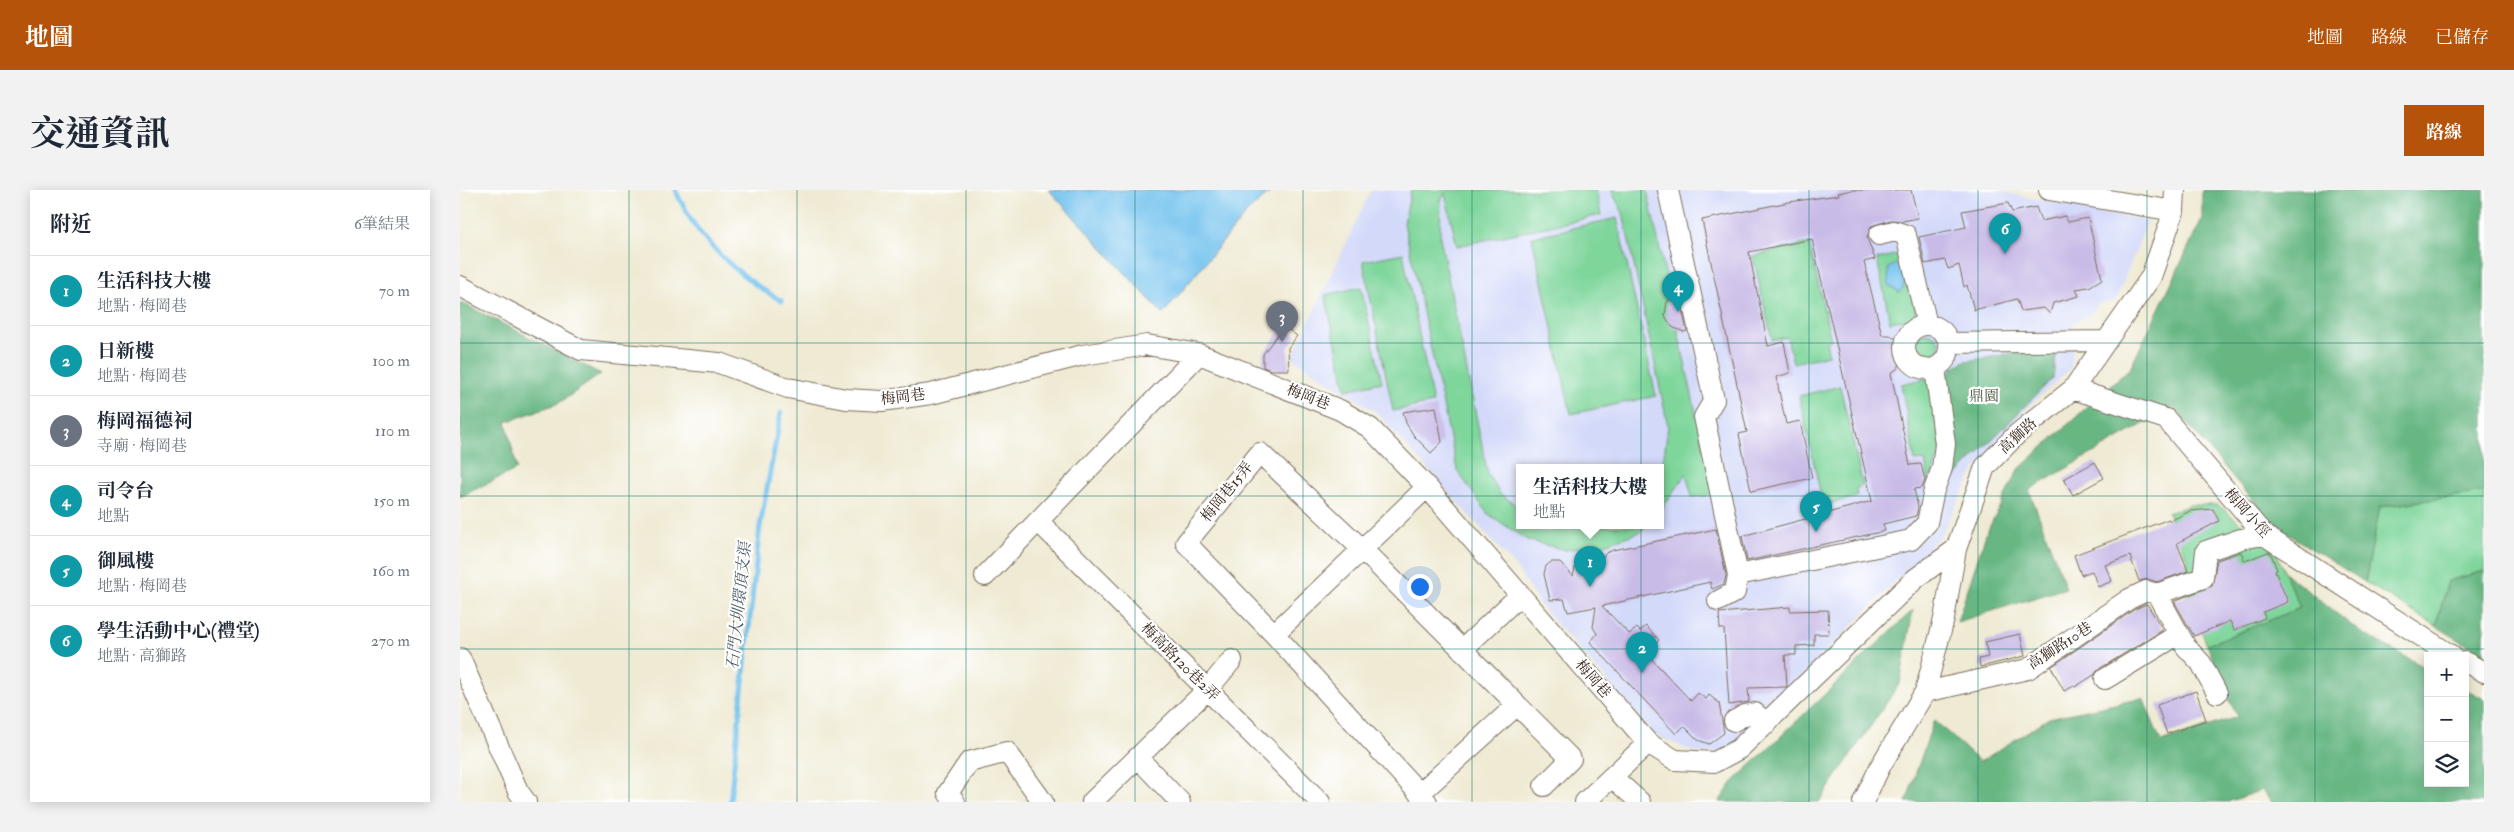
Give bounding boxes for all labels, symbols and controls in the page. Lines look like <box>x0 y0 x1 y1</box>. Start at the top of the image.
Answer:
text: 地圖 <box>25 22 73 53</box>
text: 地圖 <box>2307 26 2343 49</box>
text: 路線 <box>2371 26 2407 49</box>
text: 已儲存 <box>2435 26 2489 49</box>
button: 路線 <box>2404 105 2484 156</box>
text: 交通資訊 <box>30 112 170 156</box>
text: 附近 <box>50 211 92 238</box>
pin: 6 <box>1989 213 2021 254</box>
text: 6筆結果 <box>354 214 410 234</box>
text: 生活科技大樓 <box>97 269 211 293</box>
pin: 4 <box>1662 271 1694 312</box>
text: 1 <box>63 281 69 301</box>
text: 70 m <box>379 281 410 301</box>
text: 地點 · 梅岡巷 <box>97 296 187 316</box>
pin: 3 <box>1266 301 1298 342</box>
text: 日新樓 <box>97 339 154 363</box>
text: 2 <box>62 351 70 371</box>
text: 100 m <box>372 351 410 371</box>
text: 地點 · 梅岡巷 <box>97 366 187 386</box>
street label: 梅岡巷 <box>1284 380 1332 414</box>
street label: 梅岡巷 <box>880 385 926 409</box>
park label: 鼎園 <box>1969 387 1999 406</box>
text: 梅岡福德祠 <box>97 409 192 433</box>
street label: 高獅路 <box>1995 414 2041 458</box>
text: 3 <box>63 421 69 441</box>
text: 110 m <box>375 421 410 441</box>
text: 寺廟 · 梅岡巷 <box>97 436 187 456</box>
street label: 梅岡巷15弄 <box>1197 458 1257 526</box>
popup <box>1516 464 1664 529</box>
text: 生活科技大樓 <box>1533 475 1647 499</box>
text: 司令台 <box>97 479 154 503</box>
street label: 梅岡小徑 <box>2220 484 2274 542</box>
text: 4 <box>62 491 70 511</box>
text: 150 m <box>373 491 410 511</box>
pin: 5 <box>1800 491 1832 532</box>
text: 地點 <box>1533 502 1565 522</box>
text: 地點 <box>97 506 129 526</box>
water label: 石門大圳環頂支渠 <box>722 539 756 671</box>
pin: 1 <box>1574 546 1606 587</box>
text: 御風樓 <box>97 549 154 573</box>
text: 5 <box>62 561 70 581</box>
text: 160 m <box>372 561 410 581</box>
your location <box>1407 574 1433 600</box>
text: 地點 · 梅岡巷 <box>97 576 187 596</box>
street label: 高獅路10巷 <box>2024 618 2096 674</box>
text: 學生活動中心(禮堂) <box>97 619 259 643</box>
street label: 梅高路120巷2弄 <box>1137 619 1223 705</box>
text: 6 <box>62 631 70 651</box>
text: 270 m <box>371 631 410 651</box>
pin: 2 <box>1626 632 1658 673</box>
text: 地點 · 高獅路 <box>97 646 187 666</box>
map controls <box>2424 652 2469 787</box>
button: + <box>2424 652 2469 697</box>
street label: 梅岡巷 <box>1571 656 1615 702</box>
button: − <box>2424 697 2469 742</box>
button: layers <box>2424 742 2469 787</box>

